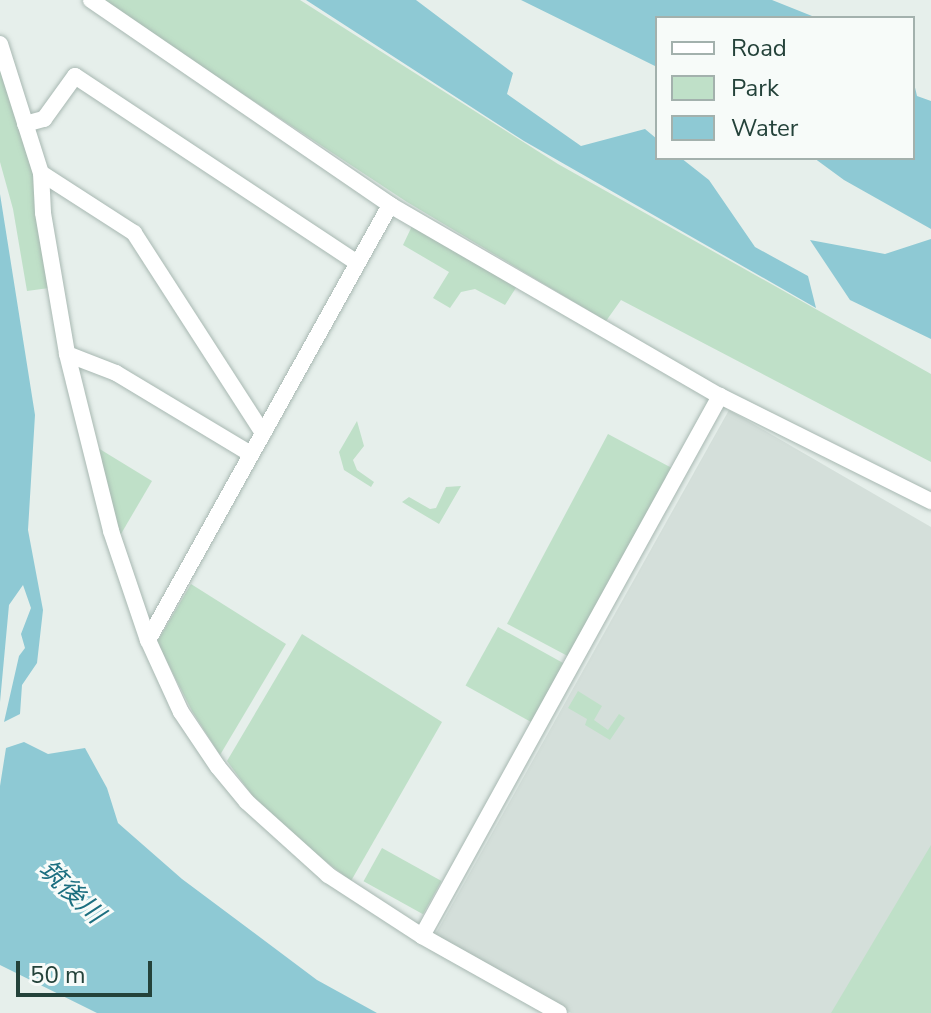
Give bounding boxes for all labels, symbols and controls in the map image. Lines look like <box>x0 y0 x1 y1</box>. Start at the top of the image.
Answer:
legend <box>655 16 915 160</box>
text: Road <box>731 32 787 64</box>
text: Park <box>731 72 779 104</box>
text: Water <box>731 112 798 144</box>
water label: 筑後川 <box>32 854 110 930</box>
scale bar <box>20 945 156 995</box>
text: 50 m <box>30 959 86 991</box>

